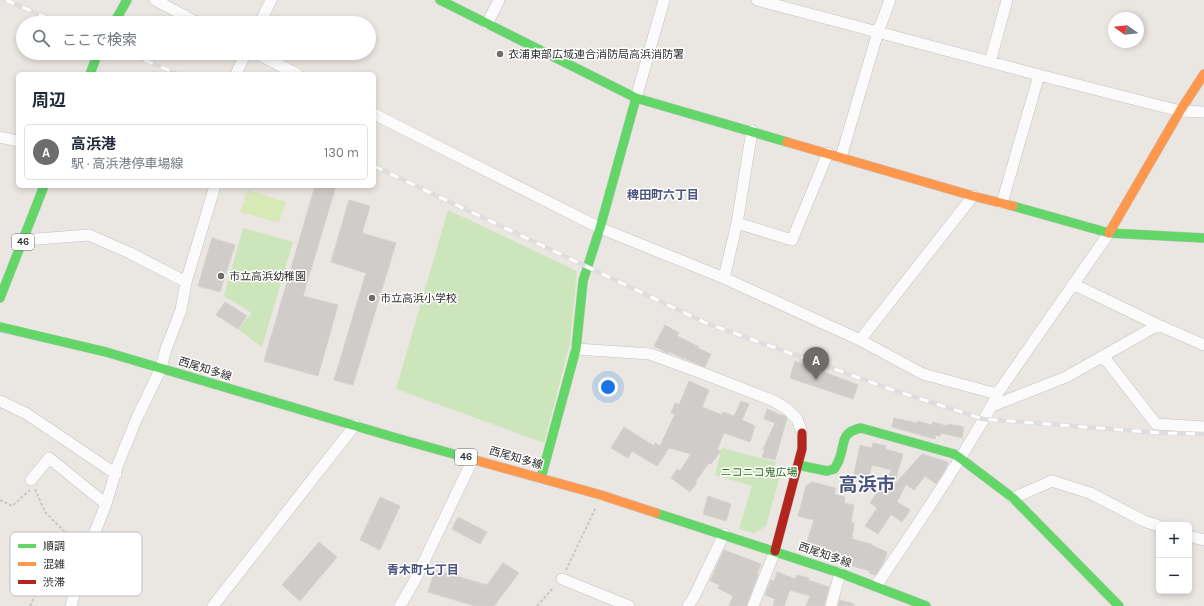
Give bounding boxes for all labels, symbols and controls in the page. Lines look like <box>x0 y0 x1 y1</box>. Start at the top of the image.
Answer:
north arrow <box>1108 12 1144 48</box>
search box <box>16 16 376 60</box>
icon: search <box>30 27 52 49</box>
text: ここで検索 <box>62 31 137 49</box>
place label: 衣浦東部広域連合消防局高浜消防署 <box>508 48 684 61</box>
marker: 衣浦東部広域連合消防局高浜消防署 <box>495 49 505 59</box>
text: 周辺 <box>32 90 66 110</box>
text: 高浜港 <box>71 135 116 153</box>
text: A <box>42 145 50 160</box>
text: 130 m <box>324 145 359 160</box>
text: 駅 · 高浜港停車場線 <box>71 156 184 171</box>
district label: 稗田町六丁目 <box>627 188 699 202</box>
road number: 46 <box>12 234 34 250</box>
place label: 市立高浜幼稚園 <box>229 270 306 283</box>
marker: 市立高浜幼稚園 <box>216 271 226 281</box>
place label: 市立高浜小学校 <box>380 292 457 305</box>
marker: 市立高浜小学校 <box>367 293 377 303</box>
pin: A <box>803 347 829 380</box>
street label: 西尾知多線 <box>177 355 233 383</box>
your location <box>598 377 618 397</box>
street label: 西尾知多線 <box>488 444 544 472</box>
road number: 46 <box>455 449 477 465</box>
park label: ニコニコ鬼広場 <box>721 466 798 479</box>
district label: 高浜市 <box>838 474 896 496</box>
map controls <box>1156 522 1192 594</box>
button: + <box>1156 522 1192 558</box>
legend <box>10 532 142 596</box>
text: 順調 <box>43 540 65 553</box>
street label: 西尾知多線 <box>797 540 853 570</box>
text: 混雑 <box>43 558 65 571</box>
button: − <box>1156 558 1192 594</box>
district label: 青木町七丁目 <box>387 563 459 577</box>
text: 渋滞 <box>43 576 65 589</box>

